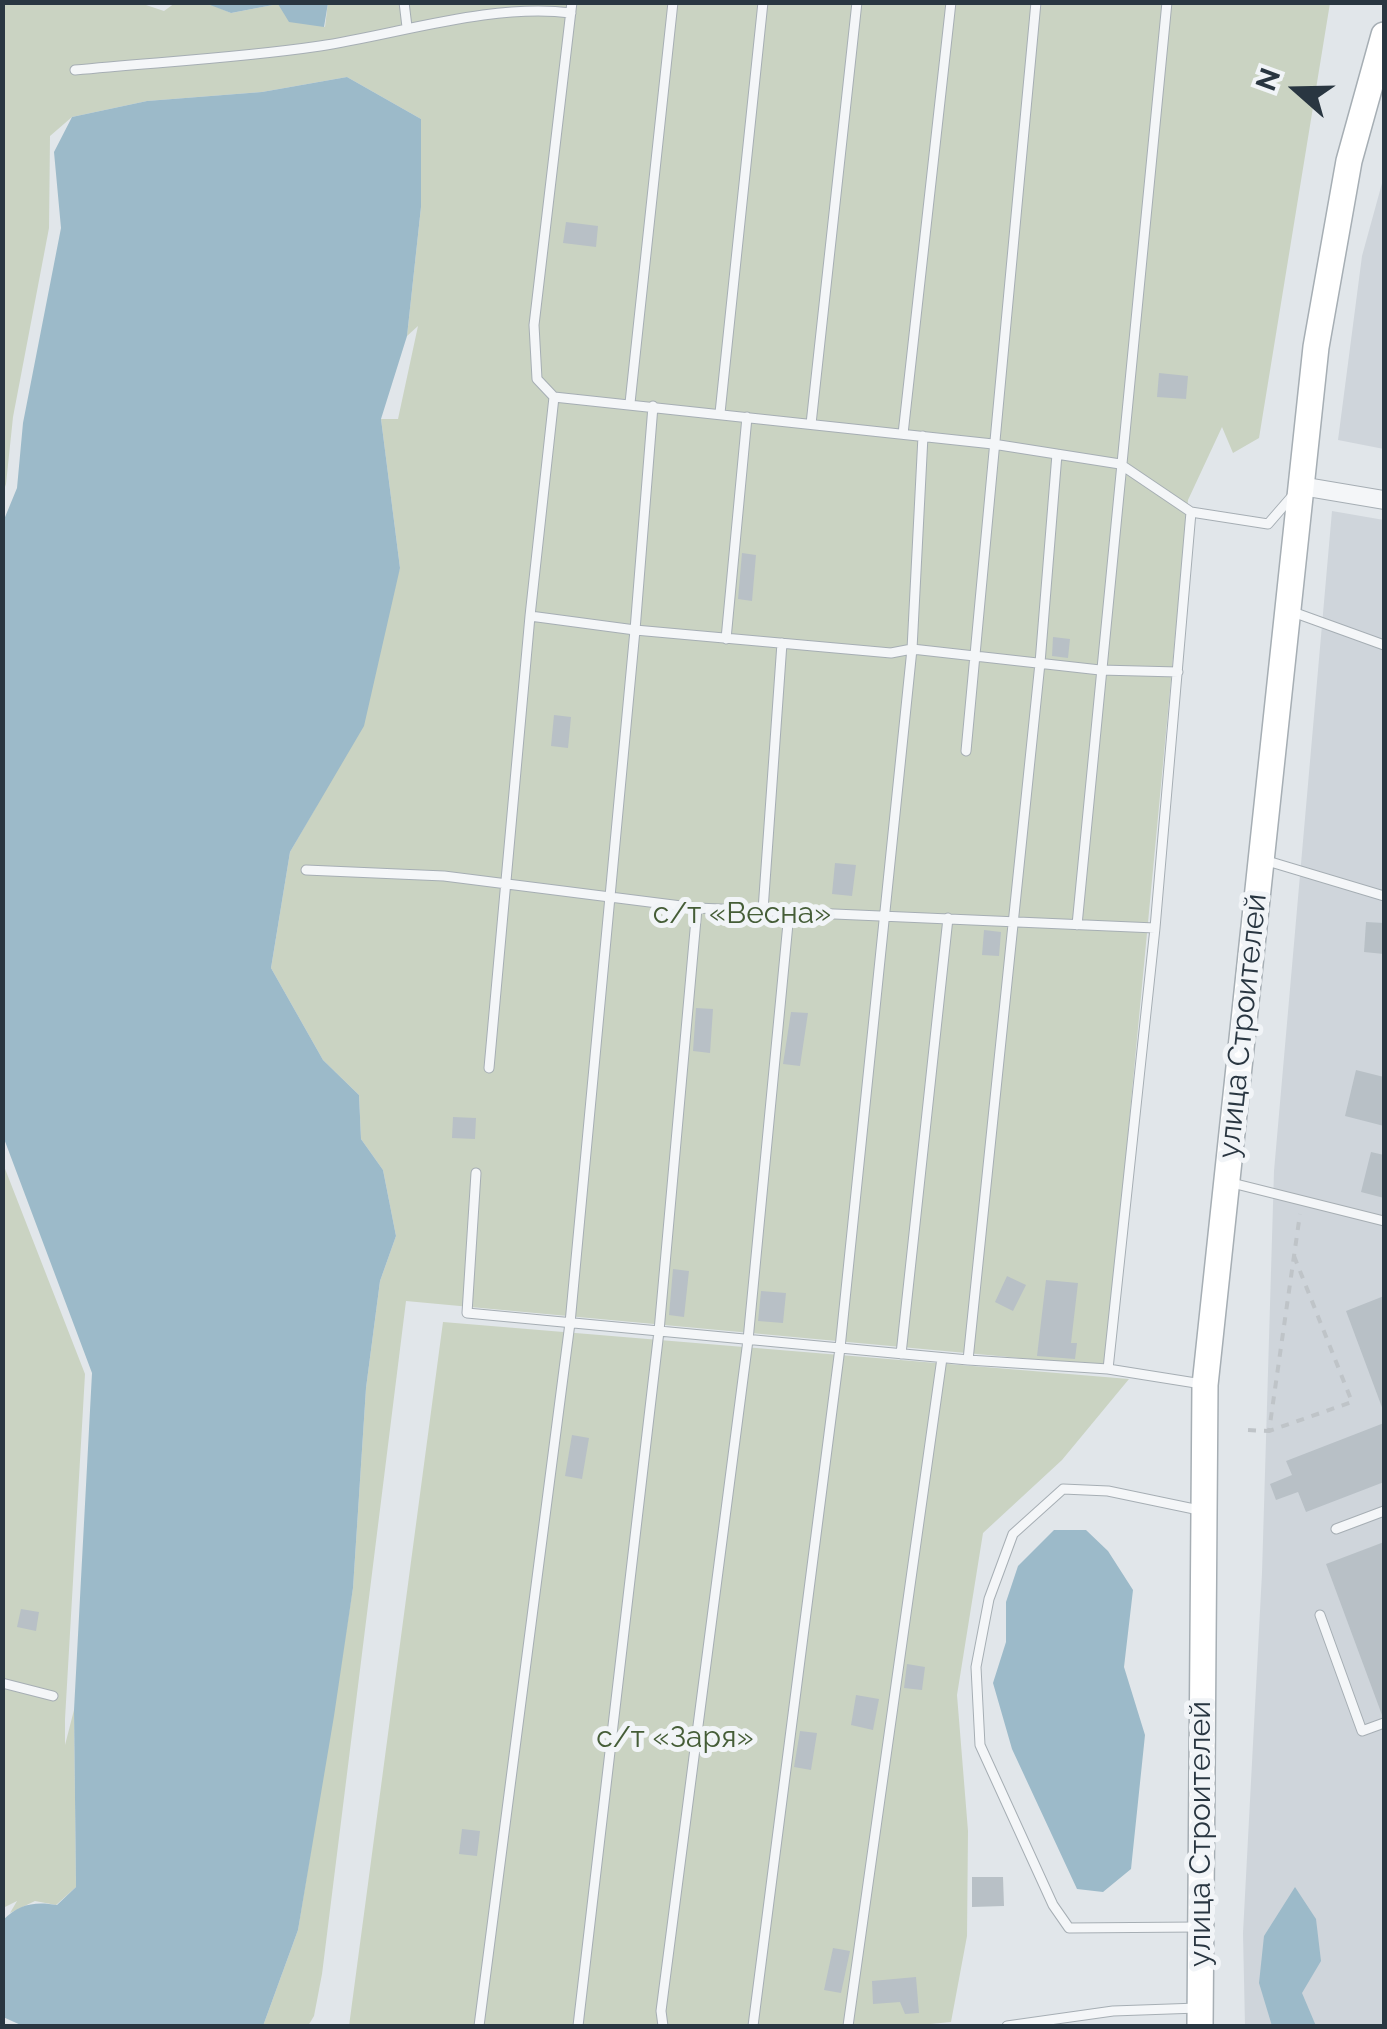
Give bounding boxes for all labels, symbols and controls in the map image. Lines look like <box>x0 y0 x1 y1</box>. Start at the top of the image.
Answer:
north arrow <box>1247 40 1347 140</box>
text: N <box>1249 64 1287 95</box>
street label: улица Строителей <box>1211 892 1275 1160</box>
park label: с/т «Весна» <box>653 896 831 932</box>
street label: улица Строителей <box>1183 1701 1219 1967</box>
park label: с/т «Заря» <box>596 1720 754 1756</box>

